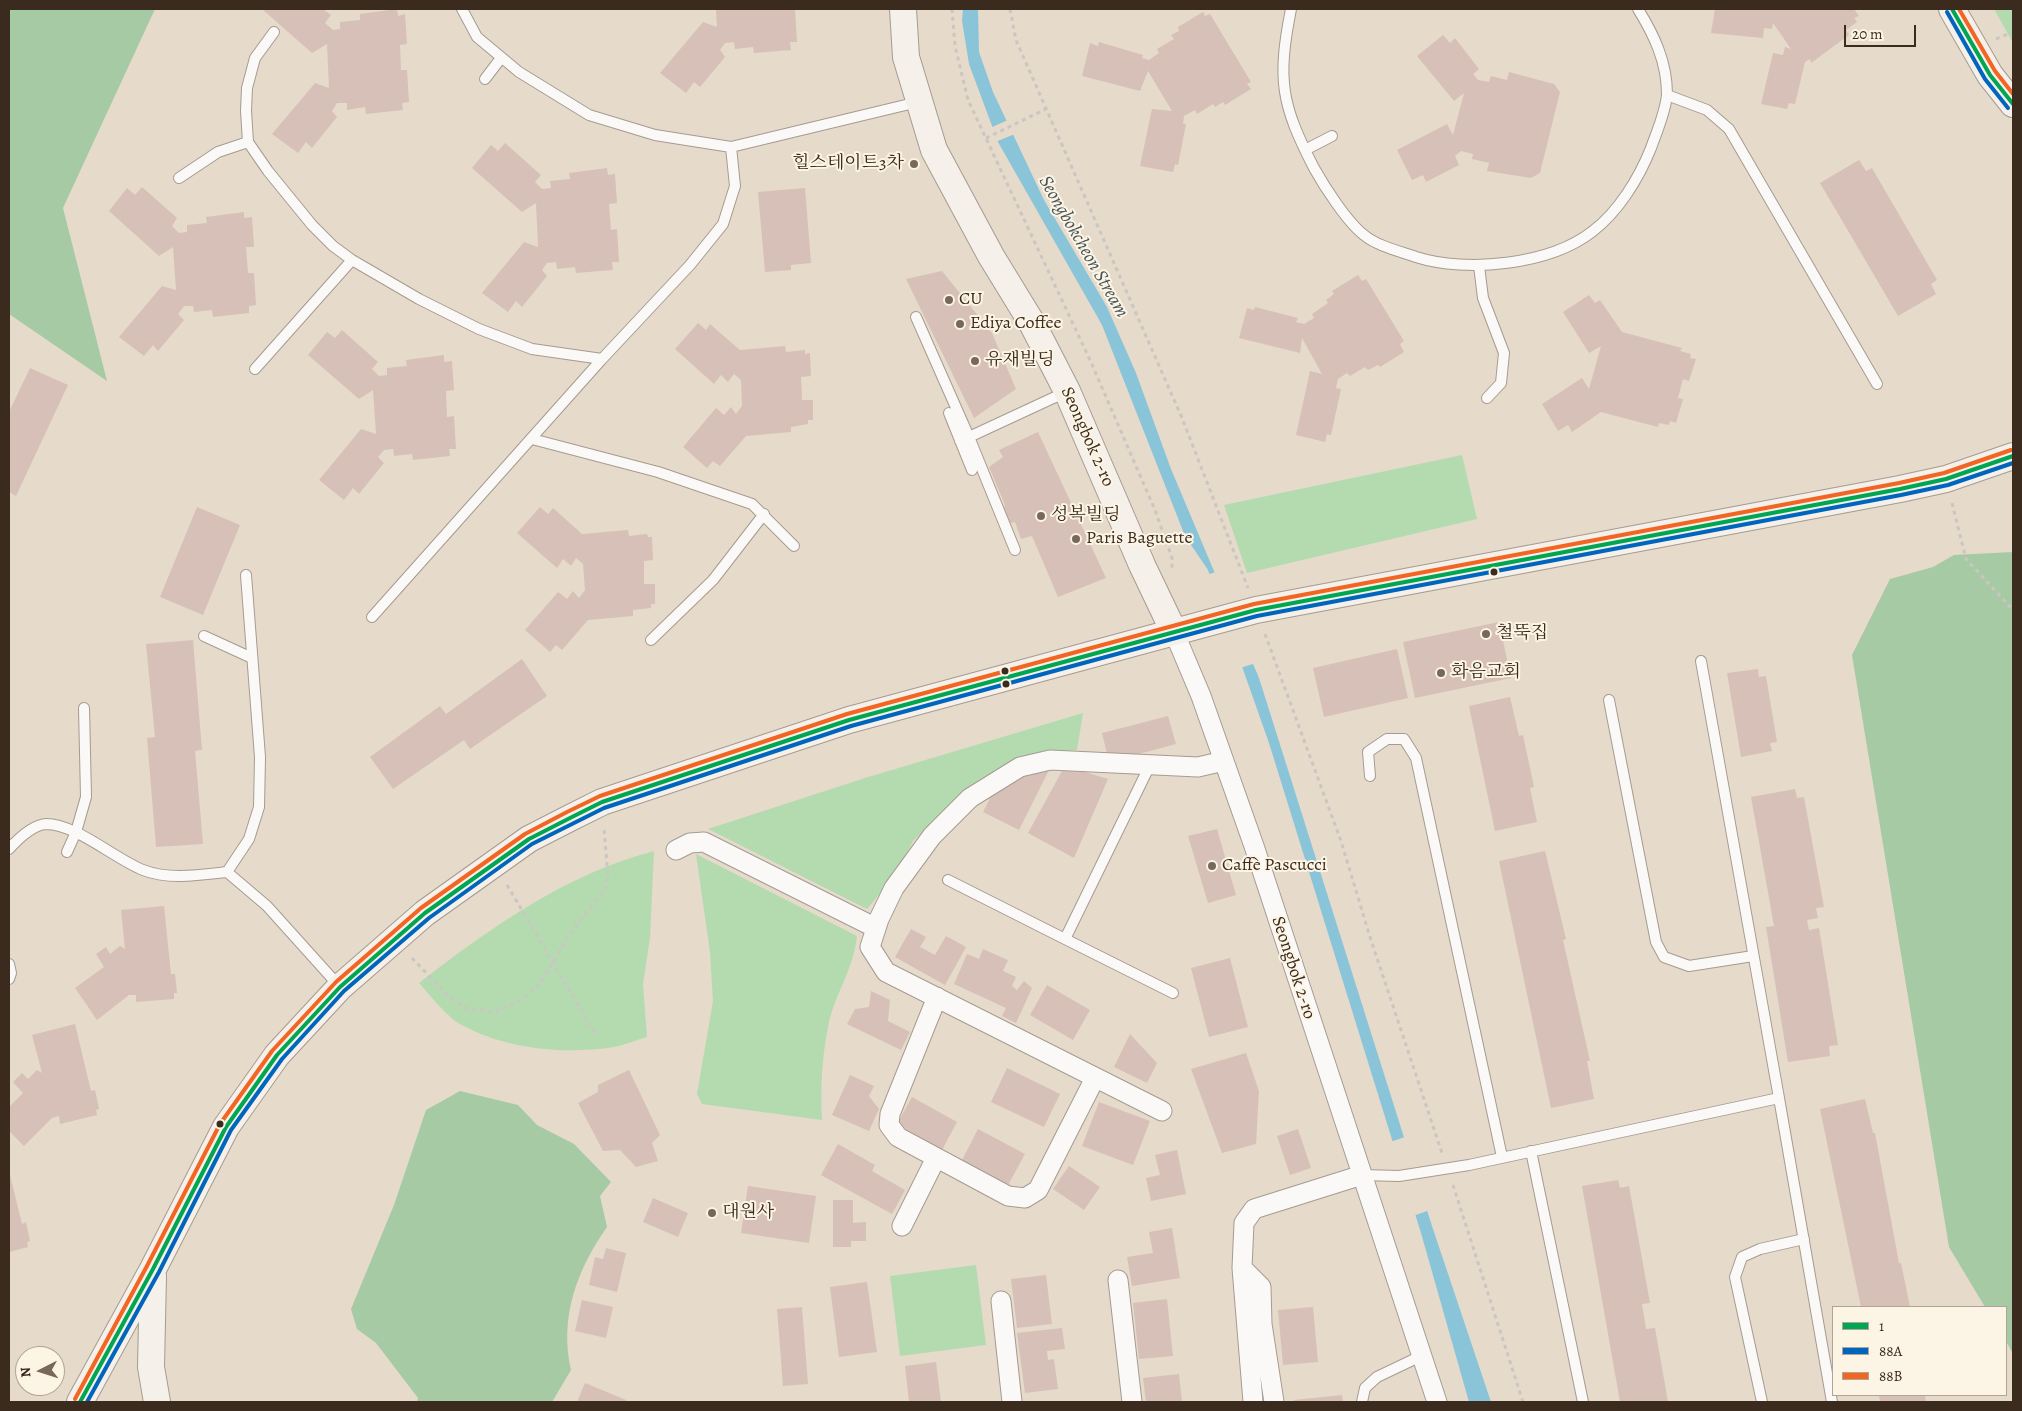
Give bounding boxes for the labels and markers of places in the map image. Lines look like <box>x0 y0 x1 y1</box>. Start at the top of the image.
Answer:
place label: 힐스테이트3차 <box>792 153 904 175</box>
marker: 힐스테이트3차 <box>908 158 920 170</box>
place label: CU <box>959 289 983 311</box>
marker: CU <box>943 294 955 306</box>
place label: Ediya Coffee <box>970 313 1062 335</box>
marker: Ediya Coffee <box>954 318 966 330</box>
place label: 유재빌딩 <box>985 350 1055 372</box>
marker: 유재빌딩 <box>969 355 981 367</box>
place label: 성복빌딩 <box>1051 505 1121 527</box>
marker: 성복빌딩 <box>1035 510 1047 522</box>
place label: Paris Baguette <box>1086 528 1193 550</box>
marker: Paris Baguette <box>1070 533 1082 545</box>
unlabelled marker <box>1489 567 1499 577</box>
place label: 철뚝집 <box>1496 623 1548 645</box>
marker: 철뚝집 <box>1480 628 1492 640</box>
place label: 화음교회 <box>1451 662 1521 684</box>
unlabelled marker <box>1000 666 1010 676</box>
marker: 화음교회 <box>1435 667 1447 679</box>
unlabelled marker <box>1001 679 1011 689</box>
place label: Caffè Pascucci <box>1222 855 1327 877</box>
marker: Caffè Pascucci <box>1206 860 1218 872</box>
unlabelled marker <box>215 1119 225 1129</box>
place label: 대원사 <box>722 1202 774 1224</box>
marker: 대원사 <box>706 1207 718 1219</box>

